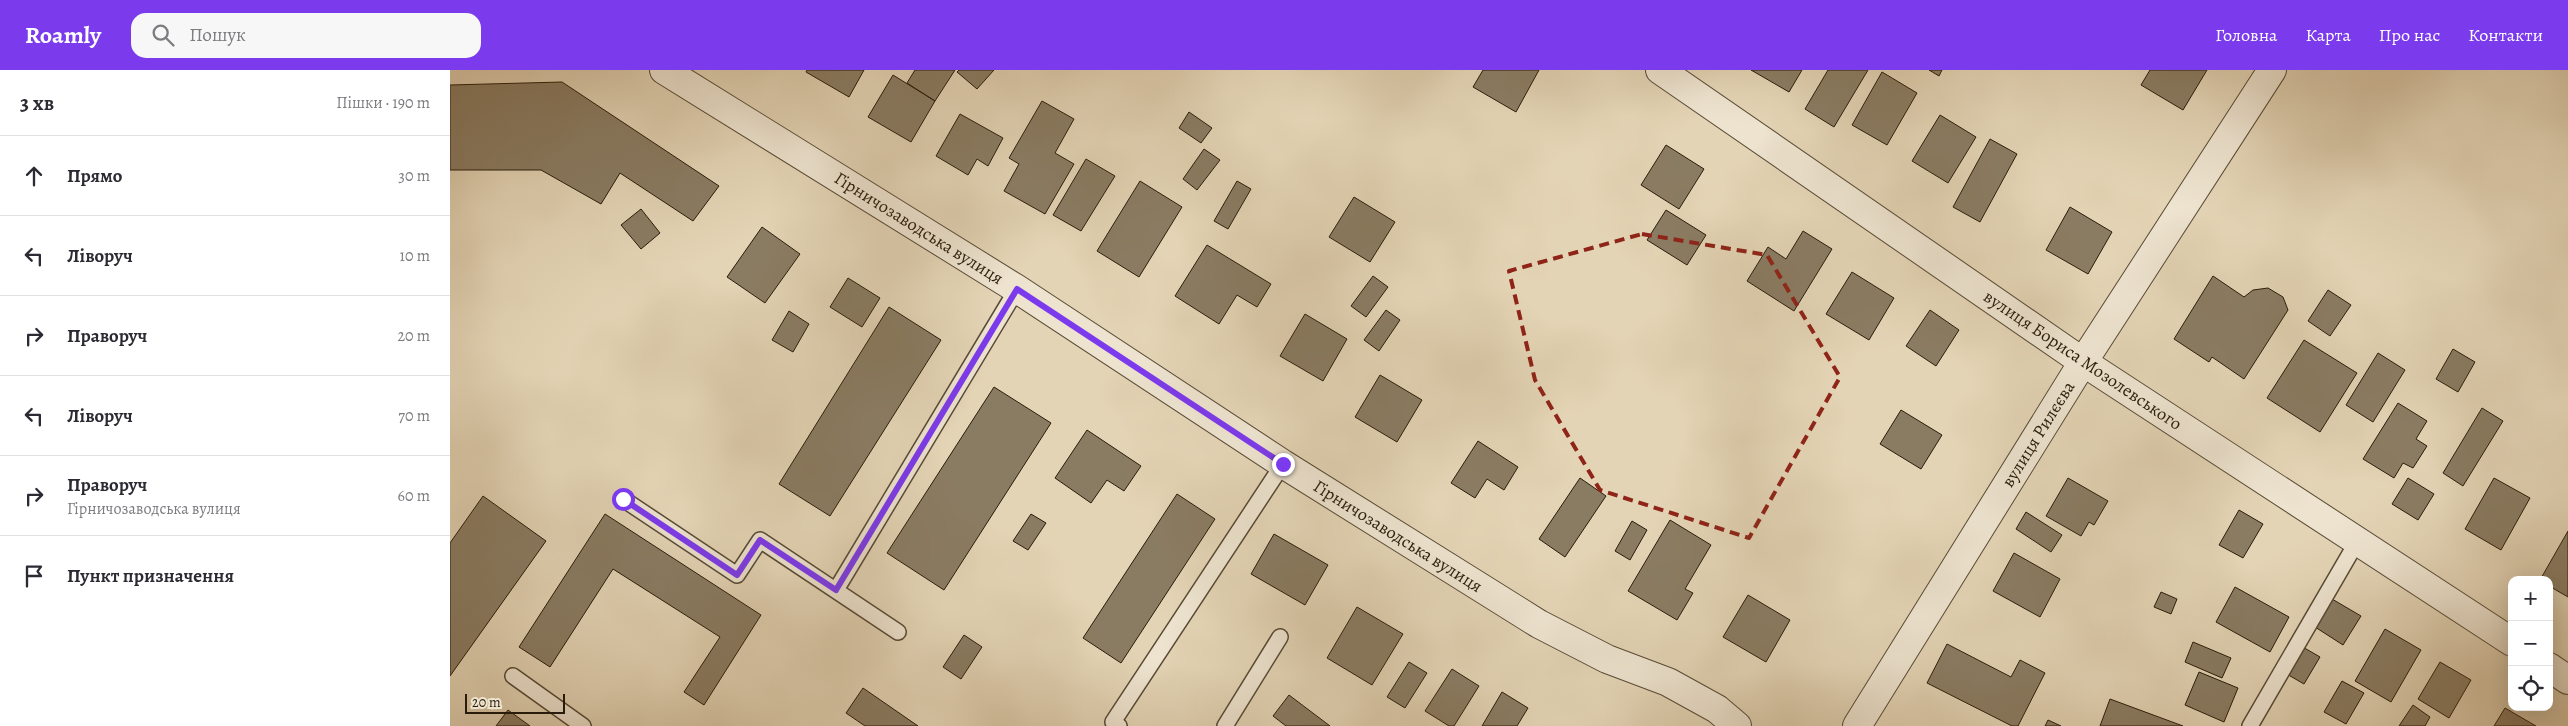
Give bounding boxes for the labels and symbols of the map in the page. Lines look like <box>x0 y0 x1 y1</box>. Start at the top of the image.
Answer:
street label: Гірничозаводська вулиця <box>830 166 1008 290</box>
street label: вулиця Бориса Мозолевського <box>1979 284 2187 436</box>
street label: вулиця Рилєєва <box>1996 376 2081 492</box>
route end <box>1272 453 1295 476</box>
street label: Гірничозаводська вулиця <box>1309 474 1487 598</box>
route start <box>612 488 635 511</box>
scale bar <box>465 691 565 714</box>

